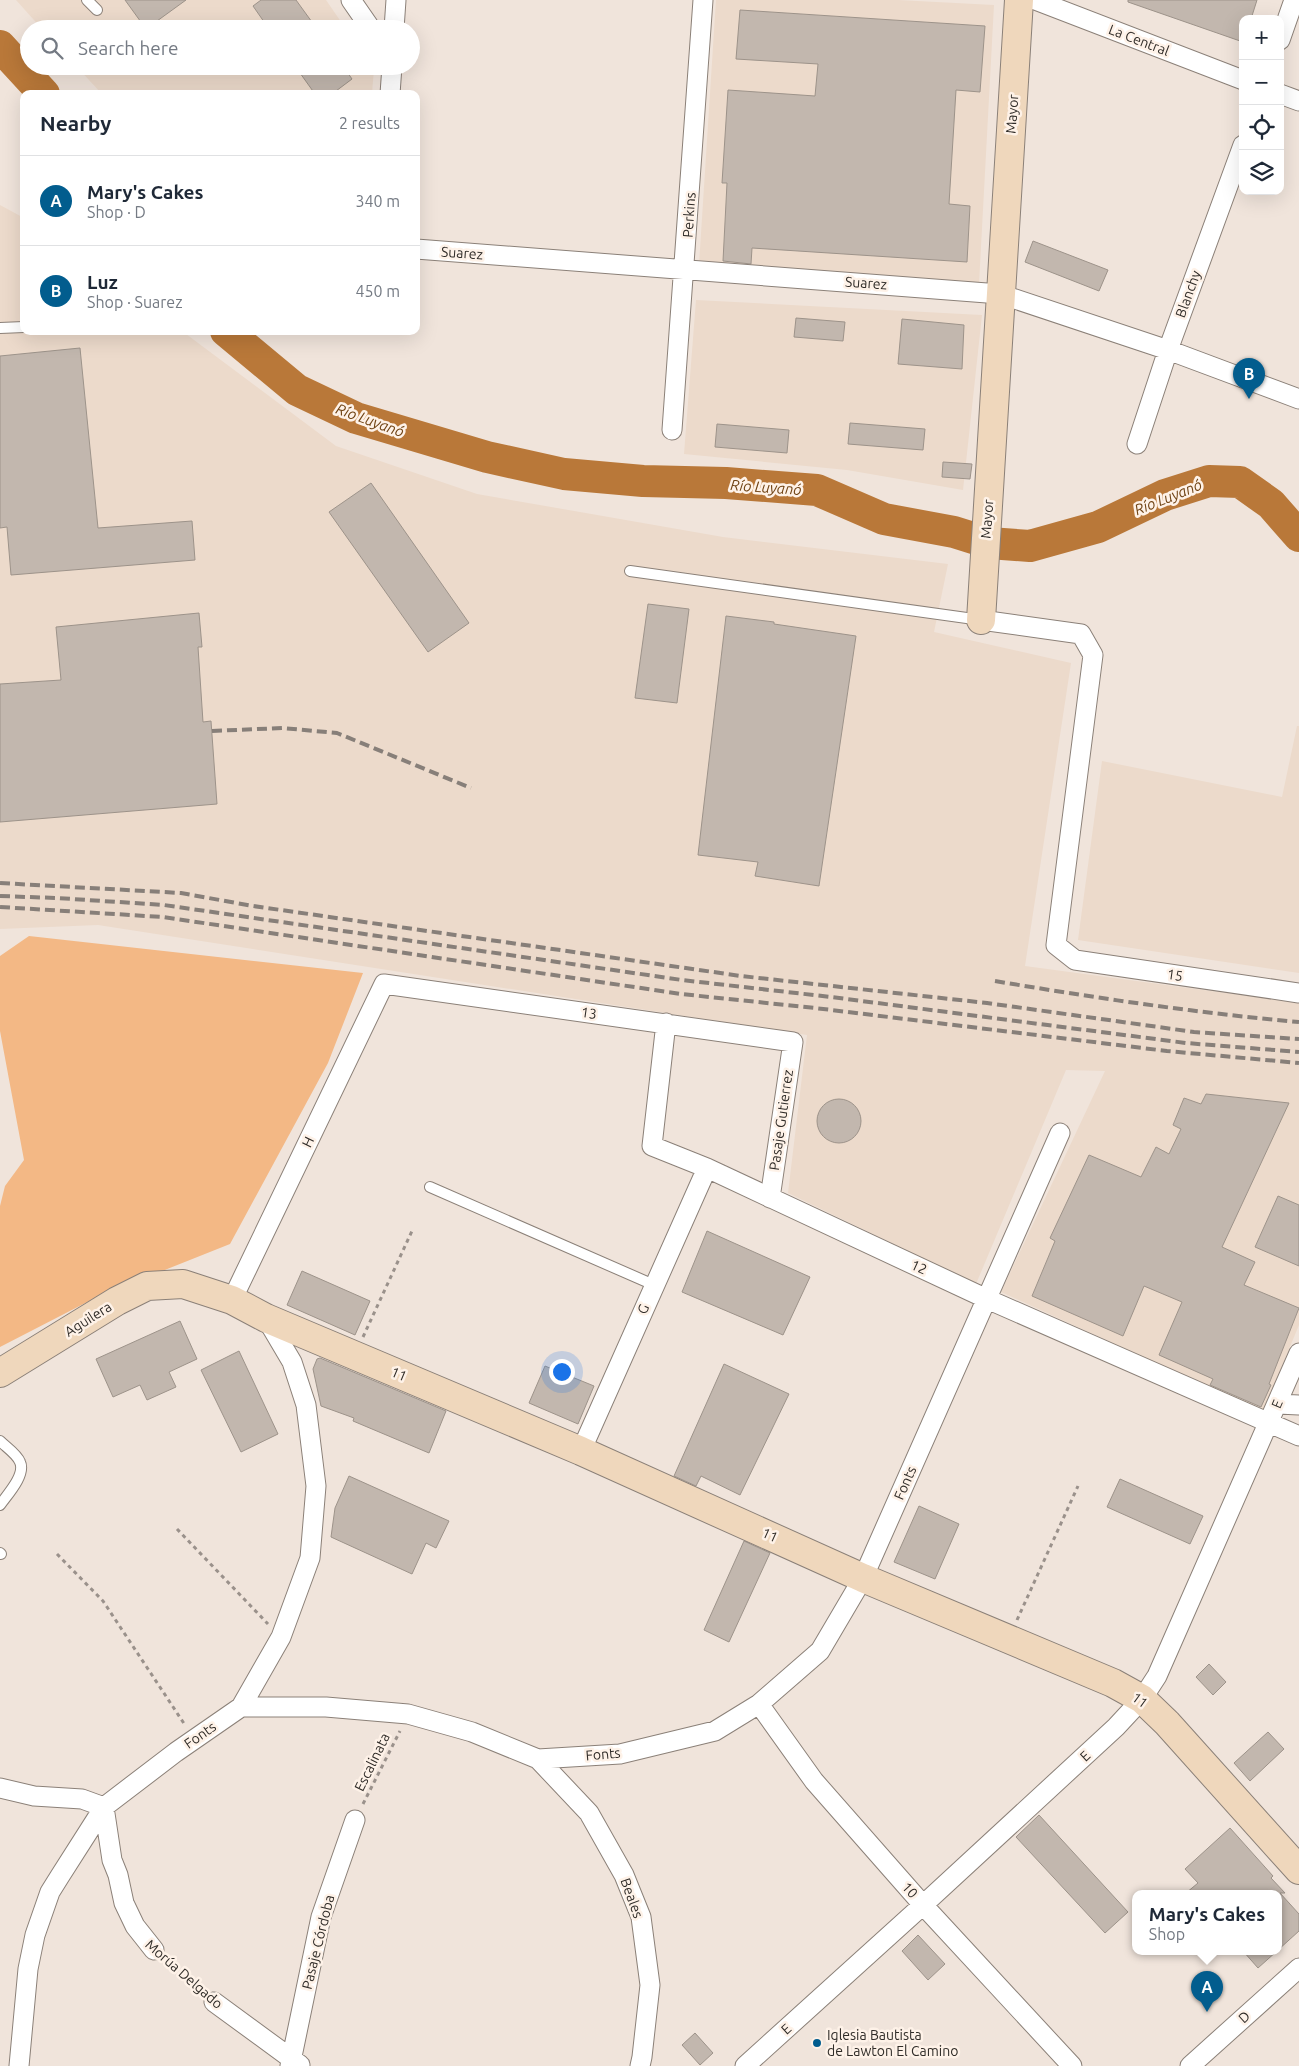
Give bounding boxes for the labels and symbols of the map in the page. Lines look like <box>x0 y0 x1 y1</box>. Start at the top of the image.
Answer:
street label: La Central <box>1106 21 1172 59</box>
street label: Mayor <box>1003 93 1021 134</box>
street label: Perkins <box>679 192 699 238</box>
street label: Suarez <box>440 244 484 262</box>
street label: Blanchy <box>1172 268 1204 320</box>
street label: Suarez <box>844 274 888 292</box>
pin: B <box>1233 358 1265 399</box>
water label: Río Luyanó <box>334 400 406 440</box>
water label: Río Luyanó <box>730 476 802 498</box>
water label: Río Luyanó <box>1132 476 1204 518</box>
street label: Mayor <box>978 498 996 539</box>
street label: 15 <box>1166 966 1184 984</box>
street label: 13 <box>580 1004 598 1022</box>
street label: Pasaje Gutierrez <box>766 1069 796 1171</box>
street label: H <box>299 1134 317 1150</box>
street label: 12 <box>908 1256 930 1278</box>
street label: Aguilera <box>62 1298 114 1340</box>
street label: G <box>634 1301 652 1317</box>
your location <box>549 1359 575 1385</box>
street label: 11 <box>389 1364 409 1384</box>
street label: E <box>1268 1397 1286 1411</box>
street label: Fonts <box>891 1464 919 1502</box>
street label: 11 <box>760 1524 780 1546</box>
street label: 11 <box>1129 1689 1151 1711</box>
street label: Fonts <box>181 1718 219 1752</box>
street label: Escalinata <box>351 1730 393 1794</box>
street label: Fonts <box>585 1744 621 1764</box>
street label: E <box>1077 1747 1093 1765</box>
street label: Beales <box>617 1876 647 1920</box>
street label: 10 <box>899 1879 921 1901</box>
street label: Pasaje Córdoba <box>299 1893 337 1991</box>
street label: Morúa Delgado <box>142 1936 226 2012</box>
pin: A <box>1191 1971 1223 2012</box>
street label: D <box>1235 2008 1253 2026</box>
street label: E <box>778 2020 794 2038</box>
place label: Iglesia Bautista de Lawton El Camino <box>827 2027 958 2059</box>
marker: Iglesia Bautista de Lawton El Camino <box>811 2037 823 2049</box>

